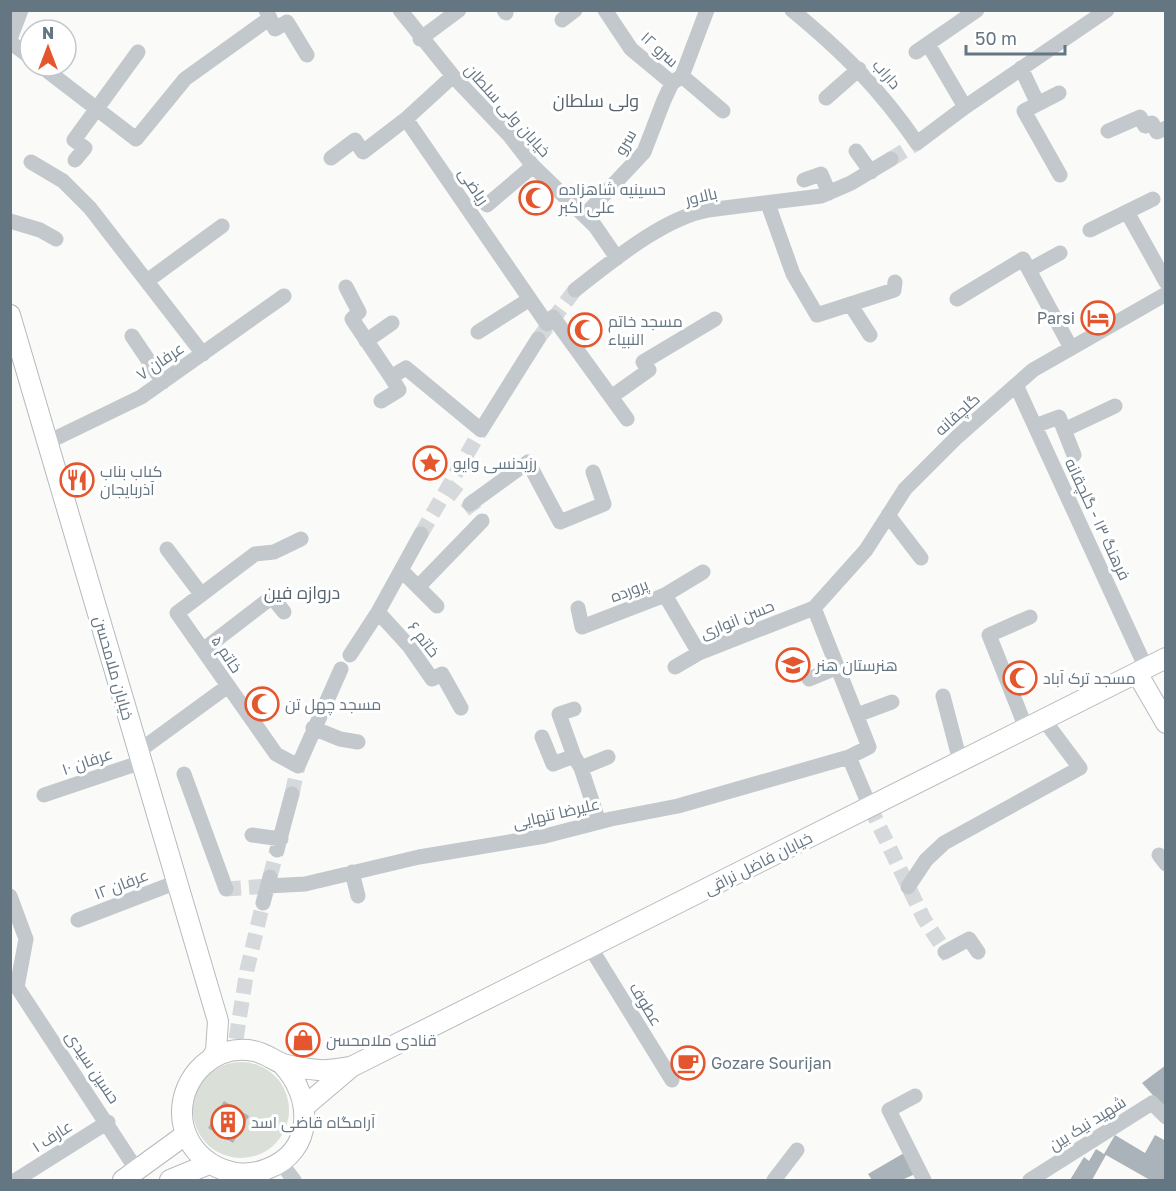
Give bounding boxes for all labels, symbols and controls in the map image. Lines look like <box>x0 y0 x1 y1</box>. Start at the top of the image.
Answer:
north arrow <box>18 18 78 78</box>
scale bar <box>966 18 1065 56</box>
text: N <box>42 23 54 43</box>
street label: سرو ۱۲ <box>637 27 683 71</box>
text: 50 m <box>975 27 1017 49</box>
street label: داراب <box>869 55 905 93</box>
street label: خیابان ولی سلطان <box>460 59 555 161</box>
district label: ولی سلطان <box>553 89 639 112</box>
street label: سرو <box>610 126 640 158</box>
street label: ریاضی <box>454 164 494 209</box>
place label: حسینیه شاهزاده علی اکبر <box>558 179 666 218</box>
mosque icon: حسینیه شاهزاده علی اکبر <box>518 180 554 216</box>
street label: بالاور <box>682 183 719 210</box>
hotel icon: Parsi <box>1080 300 1116 336</box>
place label: Parsi <box>1037 308 1075 328</box>
place label: مسجد خاتم النبیاء <box>608 311 683 349</box>
mosque icon: مسجد خاتم النبیاء <box>567 312 603 348</box>
street label: عرفان ۷ <box>132 338 188 385</box>
street label: گلچقانه <box>930 389 985 441</box>
place icon: رزیدنسی وایو <box>412 445 448 481</box>
place label: رزیدنسی وایو <box>453 453 537 474</box>
street label: فرهنگ ۱۳ - گلچقانه <box>1059 455 1135 584</box>
place label: کباب بناب آذربایجان <box>100 461 162 500</box>
restaurant icon: کباب بناب آذربایجان <box>59 462 95 498</box>
street label: پرورده <box>607 573 652 608</box>
district label: دروازه فین <box>264 581 340 604</box>
street label: حسن انواری <box>697 595 777 644</box>
street label: خیابان ملامحسن <box>89 614 138 723</box>
street label: خاتم ۶ <box>402 617 444 662</box>
street label: خاتم ۵ <box>206 631 247 678</box>
school or university icon: هنرستان هنر <box>775 647 811 683</box>
place label: هنرستان هنر <box>815 655 898 676</box>
mosque icon: مسجد ترک آباد <box>1002 660 1038 696</box>
place label: مسجد ترک آباد <box>1043 668 1136 688</box>
mosque icon: مسجد چهل تن <box>244 686 280 722</box>
place label: مسجد چهل تن <box>285 694 381 716</box>
street label: عرفان ۱۰ <box>59 743 115 780</box>
street label: علیرضا تنهایی <box>511 793 602 834</box>
street label: خیابان فاضل نراقی <box>701 827 816 900</box>
street label: عرفان ۱۲ <box>91 864 151 904</box>
street label: عطوف <box>625 979 667 1029</box>
shop icon: قنادی ملامحسن <box>285 1022 321 1058</box>
street label: حسین سیدی <box>61 1027 125 1108</box>
place label: قنادی ملامحسن <box>326 1030 437 1051</box>
cafe icon: Gozare Sourijan <box>670 1045 706 1081</box>
place label: Gozare Sourijan <box>711 1053 832 1073</box>
street label: شهید نیک بین <box>1045 1091 1130 1155</box>
building icon: آرامگاه قاضی اسد <box>210 1104 246 1140</box>
place label: آرامگاه قاضی اسد <box>251 1112 376 1133</box>
street label: عارف ۱ <box>28 1116 76 1156</box>

